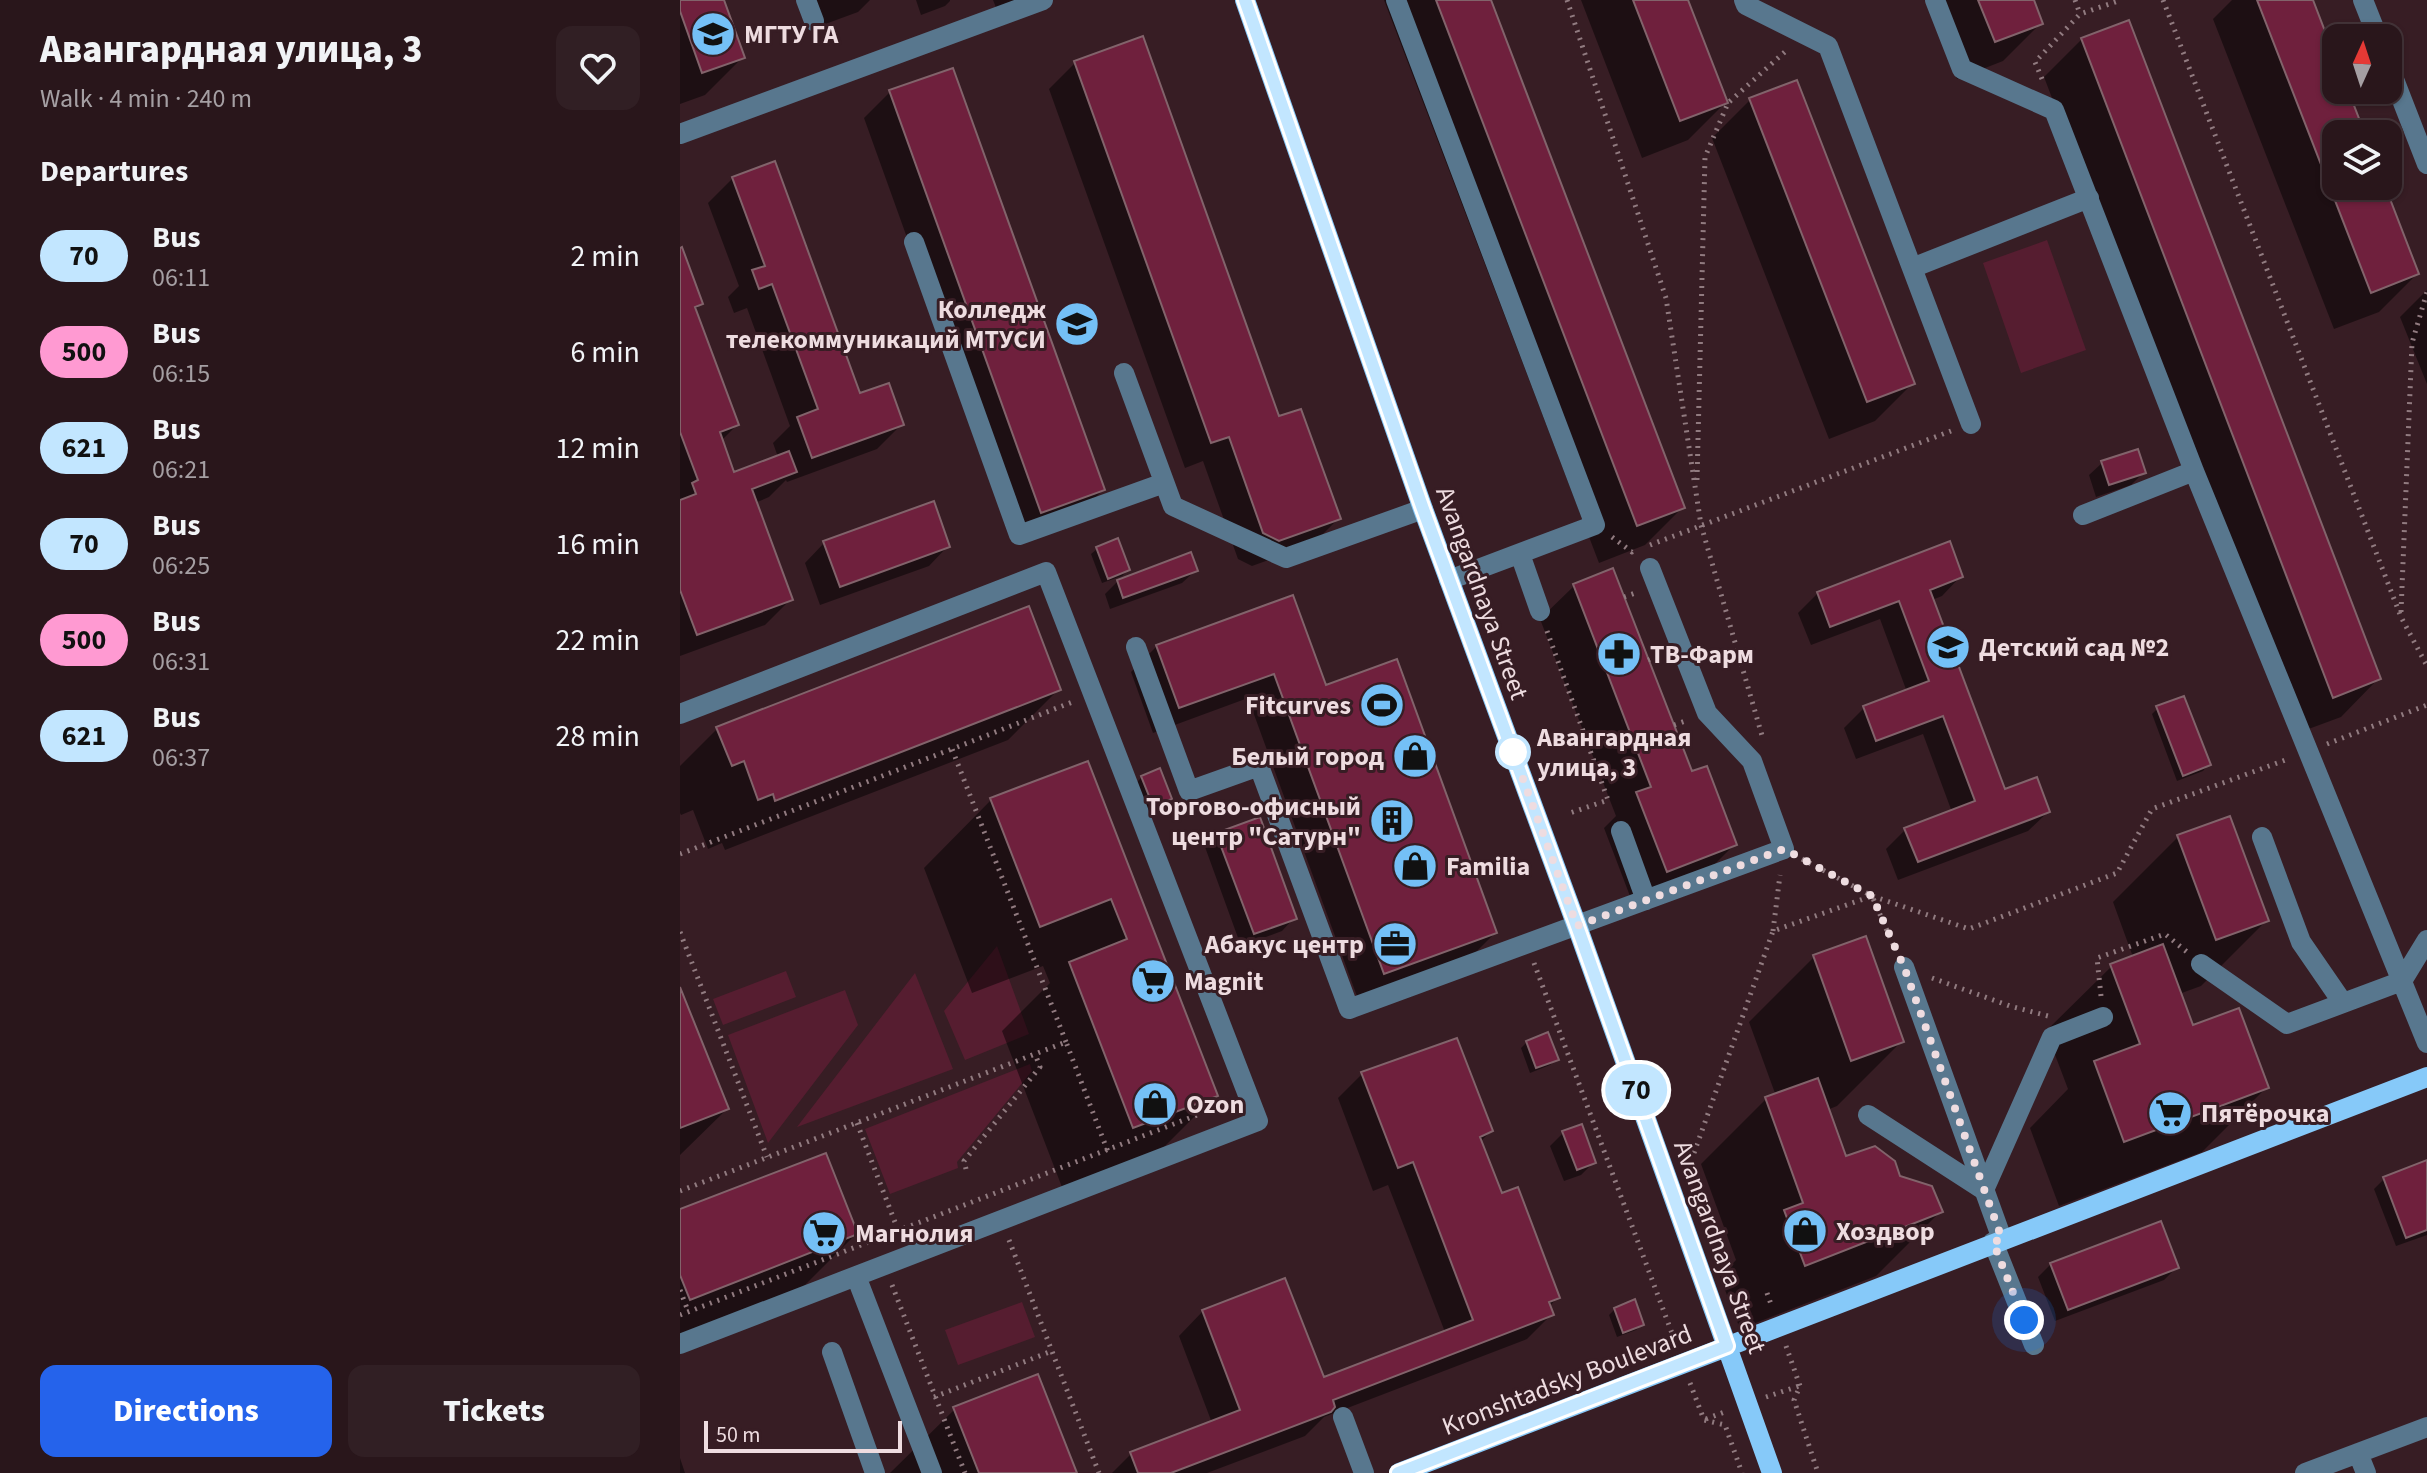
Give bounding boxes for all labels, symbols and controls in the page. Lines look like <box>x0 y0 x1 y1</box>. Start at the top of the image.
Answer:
school or university icon: МГТУ ГА <box>689 10 737 58</box>
place label: МГТУ ГА <box>744 16 839 53</box>
text: Авангардная улица, 3 <box>40 23 422 77</box>
north arrow <box>2322 24 2402 104</box>
map controls <box>2322 24 2402 200</box>
button: heart <box>556 26 640 110</box>
text: Walk · 4 min · 240 m <box>40 80 252 117</box>
button: layers <box>2322 120 2402 200</box>
text: Departures <box>40 150 188 193</box>
text: Bus <box>152 216 200 259</box>
text: 2 min <box>570 235 640 278</box>
text: 70 <box>69 236 99 276</box>
text: 06:11 <box>152 259 210 296</box>
place label: Колледж телекоммуникаций МТУСИ <box>726 291 1046 358</box>
school or university icon: Колледж телекоммуникаций МТУСИ <box>1053 300 1101 348</box>
text: Bus <box>152 312 200 355</box>
text: 6 min <box>570 331 640 374</box>
text: 500 <box>62 332 106 372</box>
text: 06:15 <box>152 355 210 392</box>
text: Bus <box>152 408 200 451</box>
text: 12 min <box>556 427 640 470</box>
text: 621 <box>62 428 106 468</box>
text: 06:21 <box>152 451 210 488</box>
street label: Avangardnaya Street <box>1426 481 1538 705</box>
text: Bus <box>152 504 200 547</box>
text: 16 min <box>556 523 640 566</box>
text: 70 <box>69 524 99 564</box>
text: 06:25 <box>152 547 210 584</box>
text: Bus <box>152 600 200 643</box>
text: 22 min <box>556 619 640 662</box>
text: 500 <box>62 620 106 660</box>
school or university icon: Детский сад №2 <box>1924 623 1972 671</box>
place label: Детский сад №2 <box>1979 629 2169 666</box>
pharmacy icon: ТВ-Фарм <box>1595 630 1643 678</box>
place label: ТВ-Фарм <box>1650 636 1754 673</box>
text: 06:31 <box>152 643 210 680</box>
sports icon: Fitcurves <box>1358 681 1406 729</box>
place label: Fitcurves <box>1245 687 1351 724</box>
text: Bus <box>152 696 200 739</box>
text: 28 min <box>556 715 640 758</box>
text: 621 <box>62 716 106 756</box>
place label: Авангардная улица, 3 <box>1536 719 1692 786</box>
shop icon: Белый город <box>1391 732 1439 780</box>
marker: Авангардная улица, 3 <box>1496 735 1530 769</box>
place label: Белый город <box>1231 738 1384 775</box>
text: 06:37 <box>152 739 210 776</box>
place label: Торгово-офисный центр "Сатурн" <box>1146 788 1361 855</box>
building icon: Торгово-офисный центр "Сатурн" <box>1368 797 1416 845</box>
shop icon: Familia <box>1391 842 1439 890</box>
place label: Familia <box>1446 848 1530 885</box>
office icon: Абакус центр <box>1371 920 1419 968</box>
place label: Абакус центр <box>1204 926 1364 963</box>
supermarket icon: Magnit <box>1129 957 1177 1005</box>
place label: Magnit <box>1184 963 1263 1000</box>
line badge: 70 <box>1600 1064 1672 1116</box>
text: 70 <box>1621 1070 1651 1110</box>
shop icon: Ozon <box>1131 1080 1179 1128</box>
place label: Ozon <box>1186 1086 1244 1123</box>
supermarket icon: Пятёрочка <box>2146 1089 2194 1137</box>
place label: Пятёрочка <box>2201 1095 2330 1132</box>
street label: Avangardnaya Street <box>1664 1135 1776 1359</box>
shop icon: Хоздвор <box>1781 1207 1829 1255</box>
supermarket icon: Магнолия <box>800 1209 848 1257</box>
place label: Хоздвор <box>1836 1213 1935 1250</box>
place label: Магнолия <box>855 1215 974 1252</box>
your location <box>2004 1300 2044 1340</box>
street label: Kronshtadsky Boulevard <box>1437 1315 1697 1445</box>
button: Directions <box>40 1365 332 1457</box>
button: Tickets <box>348 1365 640 1457</box>
scale bar <box>704 1417 902 1453</box>
text: 50 m <box>716 1419 761 1451</box>

